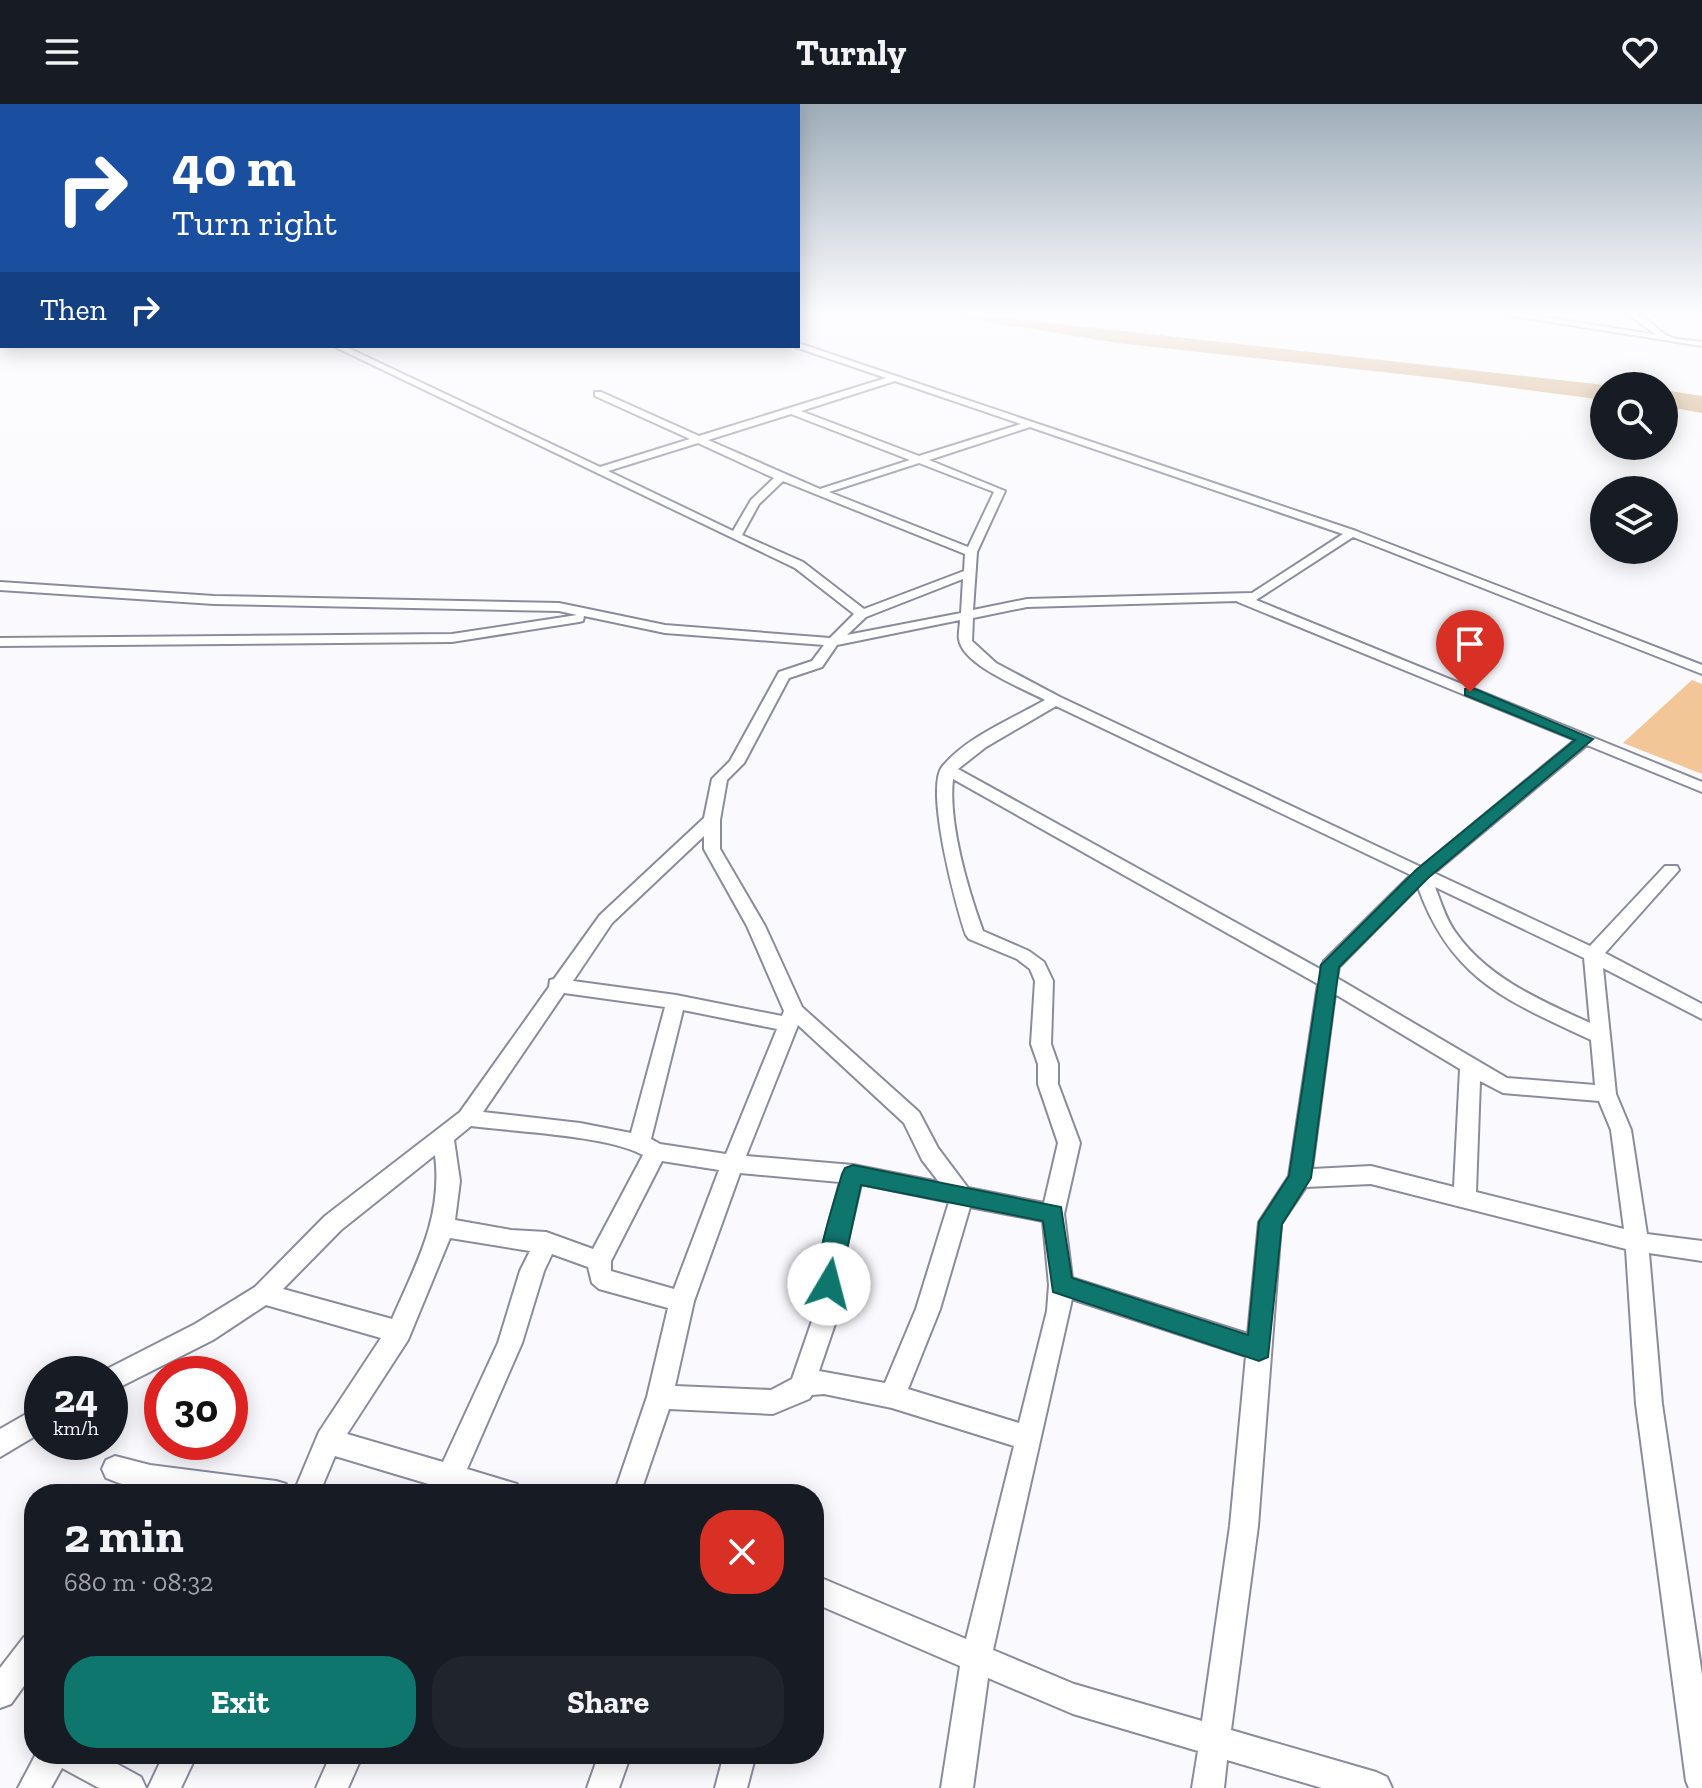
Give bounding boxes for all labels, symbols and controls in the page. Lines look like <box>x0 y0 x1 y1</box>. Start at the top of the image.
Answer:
icon: menu <box>40 30 84 74</box>
icon: heart <box>1618 30 1662 74</box>
text: Turnly <box>796 31 906 74</box>
text: 40 m <box>172 133 296 200</box>
icon: right <box>40 136 144 240</box>
text: Turn right <box>172 201 337 244</box>
icon: right <box>123 288 167 332</box>
text: Then <box>40 292 107 328</box>
map controls <box>1590 372 1678 564</box>
button: search <box>1590 372 1678 460</box>
button: layers <box>1590 476 1678 564</box>
pin <box>1436 610 1504 692</box>
icon: arrive <box>1448 622 1492 666</box>
position arrow <box>787 1242 871 1326</box>
speed limit sign: 30 <box>144 1356 248 1460</box>
text: 24 <box>54 1374 98 1422</box>
text: km/h <box>53 1416 99 1440</box>
text: 2 min <box>64 1507 184 1564</box>
button: close <box>700 1510 784 1594</box>
text: 680 m · 08:32 <box>64 1566 214 1598</box>
button: Exit <box>64 1656 416 1748</box>
button: Share <box>432 1656 784 1748</box>

